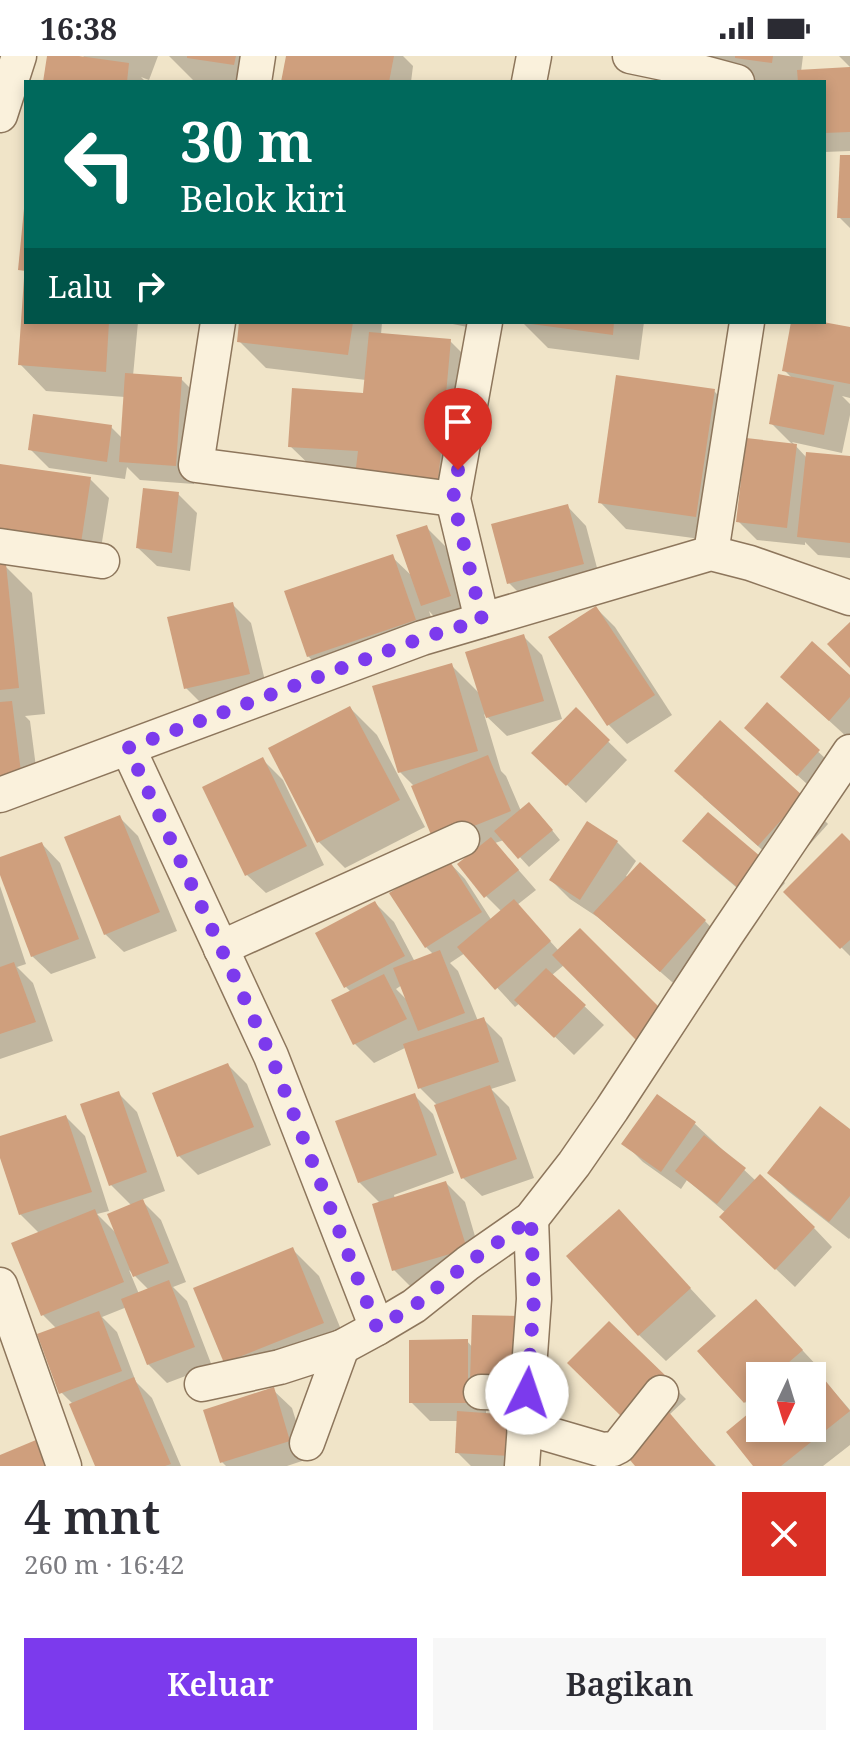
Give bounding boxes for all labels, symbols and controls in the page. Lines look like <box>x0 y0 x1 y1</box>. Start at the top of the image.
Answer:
text: 16:38 <box>40 8 117 49</box>
text: 30 m <box>180 102 313 178</box>
icon: left <box>48 112 152 216</box>
text: Belok kiri <box>180 174 346 223</box>
icon: right <box>128 264 172 308</box>
text: Lalu <box>48 266 112 307</box>
pin <box>424 388 492 470</box>
icon: arrive <box>436 400 480 444</box>
position arrow <box>485 1351 569 1435</box>
north arrow <box>746 1362 826 1442</box>
map controls <box>746 1362 826 1442</box>
text: 4 mnt <box>24 1483 160 1548</box>
button: close <box>742 1492 826 1576</box>
text: 260 m · 16:42 <box>24 1546 185 1582</box>
button: Keluar <box>24 1638 417 1730</box>
button: Bagikan <box>433 1638 826 1730</box>

